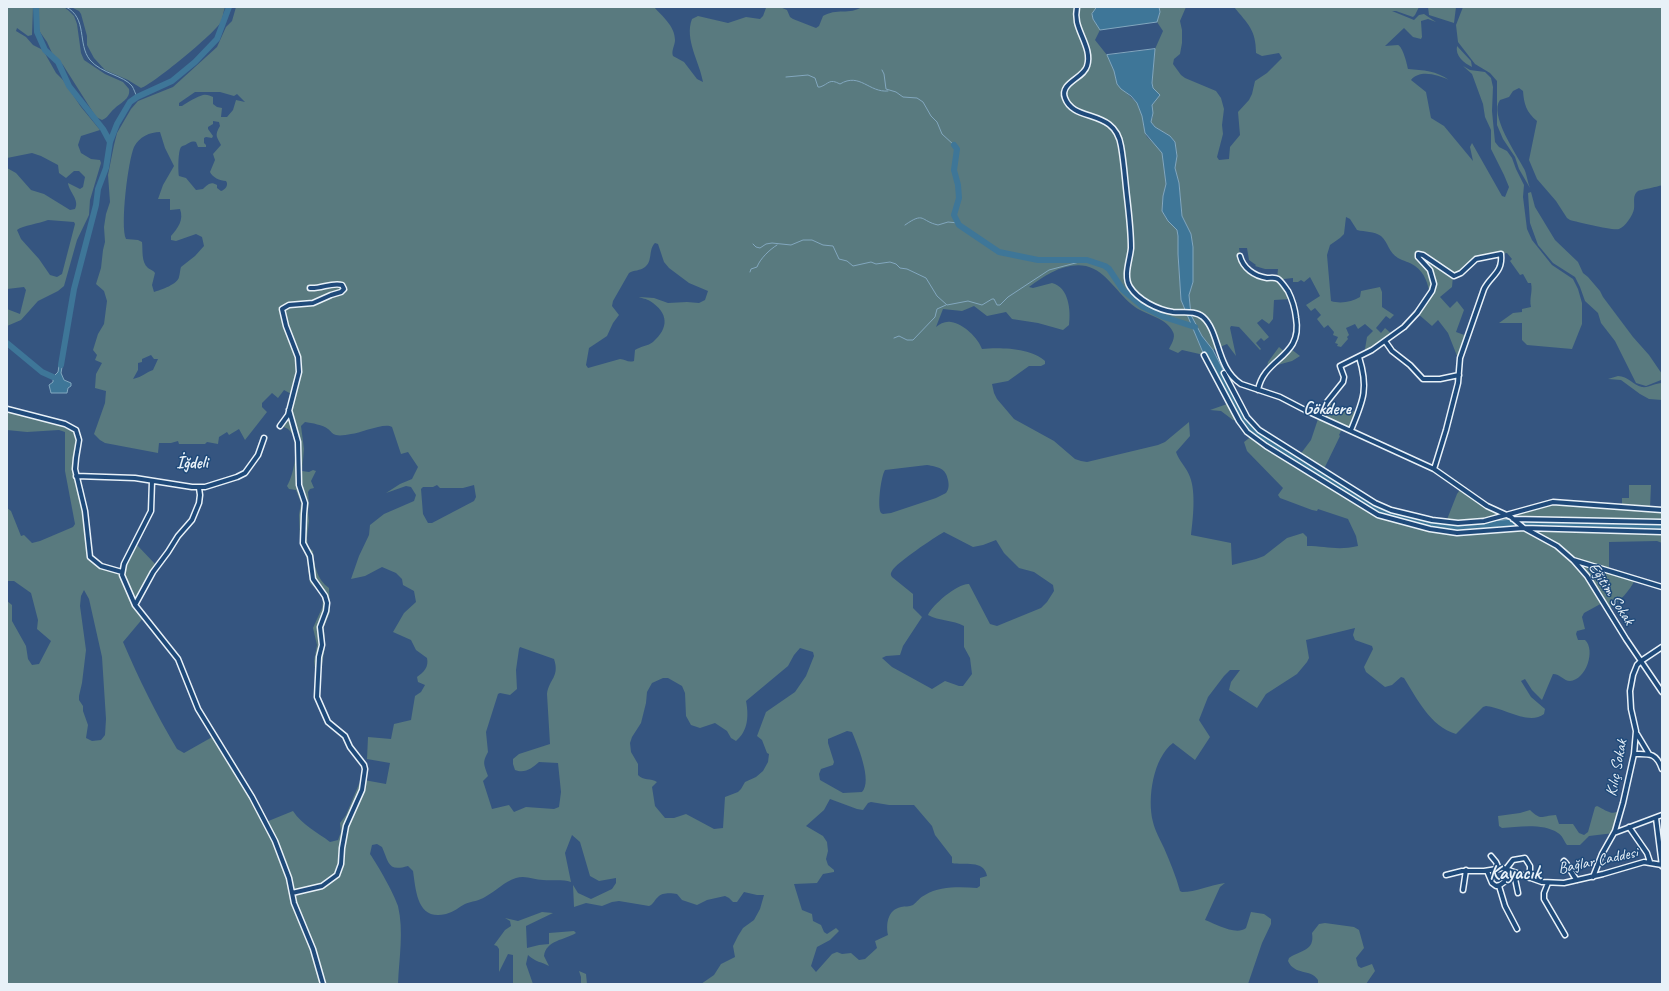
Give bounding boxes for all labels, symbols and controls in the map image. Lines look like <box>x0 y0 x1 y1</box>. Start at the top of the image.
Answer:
district label: Gökdere <box>1303 398 1351 420</box>
district label: İğdeli <box>176 454 208 474</box>
street label: Eğitim Sokak <box>1584 559 1638 629</box>
street label: Kılıç Sokak <box>1602 738 1632 798</box>
street label: Bağlar Caddesi <box>1556 843 1640 879</box>
district label: Kayacık <box>1489 862 1541 886</box>

